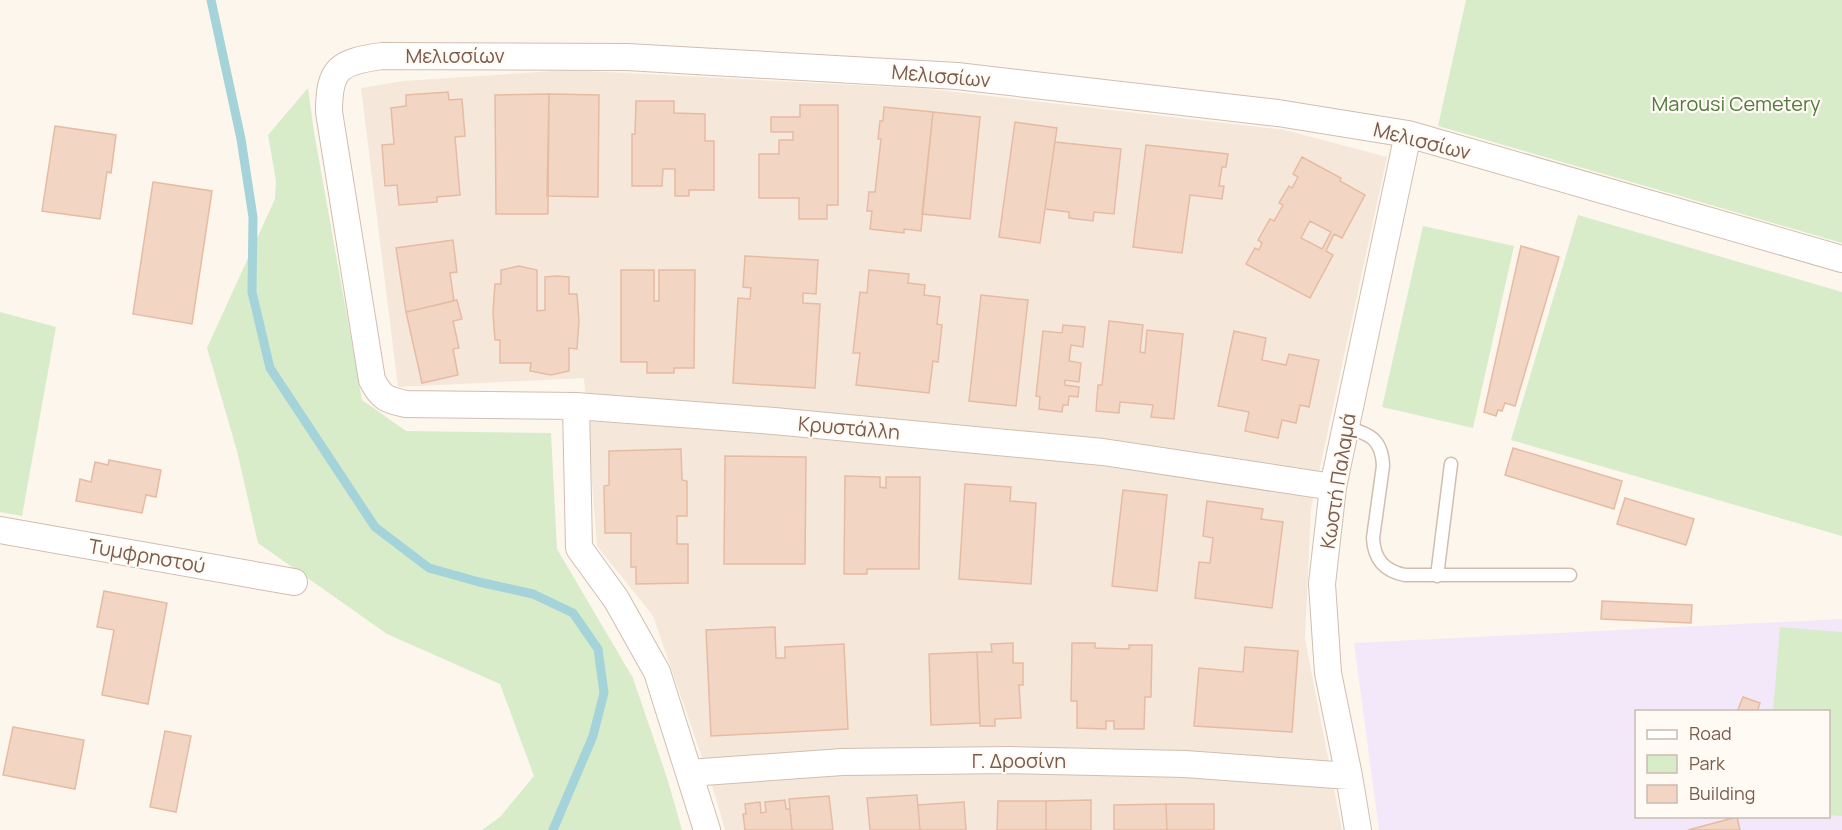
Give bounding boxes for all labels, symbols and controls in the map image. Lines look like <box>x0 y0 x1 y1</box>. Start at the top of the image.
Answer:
street label: Μελισσίων <box>405 42 505 69</box>
street label: Μελισσίων <box>890 58 992 93</box>
park label: Marousi Cemetery <box>1651 90 1821 117</box>
street label: Μελισσίων <box>1371 115 1474 166</box>
street label: Κρυστάλλη <box>797 410 901 445</box>
street label: Κωστή Παλαμά <box>1313 411 1362 551</box>
street label: Τυμφρηστού <box>87 532 208 579</box>
legend <box>1635 710 1830 818</box>
text: Road <box>1689 721 1732 745</box>
street label: Γ. Δροσίνη <box>972 747 1066 774</box>
text: Park <box>1689 751 1726 775</box>
text: Building <box>1689 781 1755 805</box>

